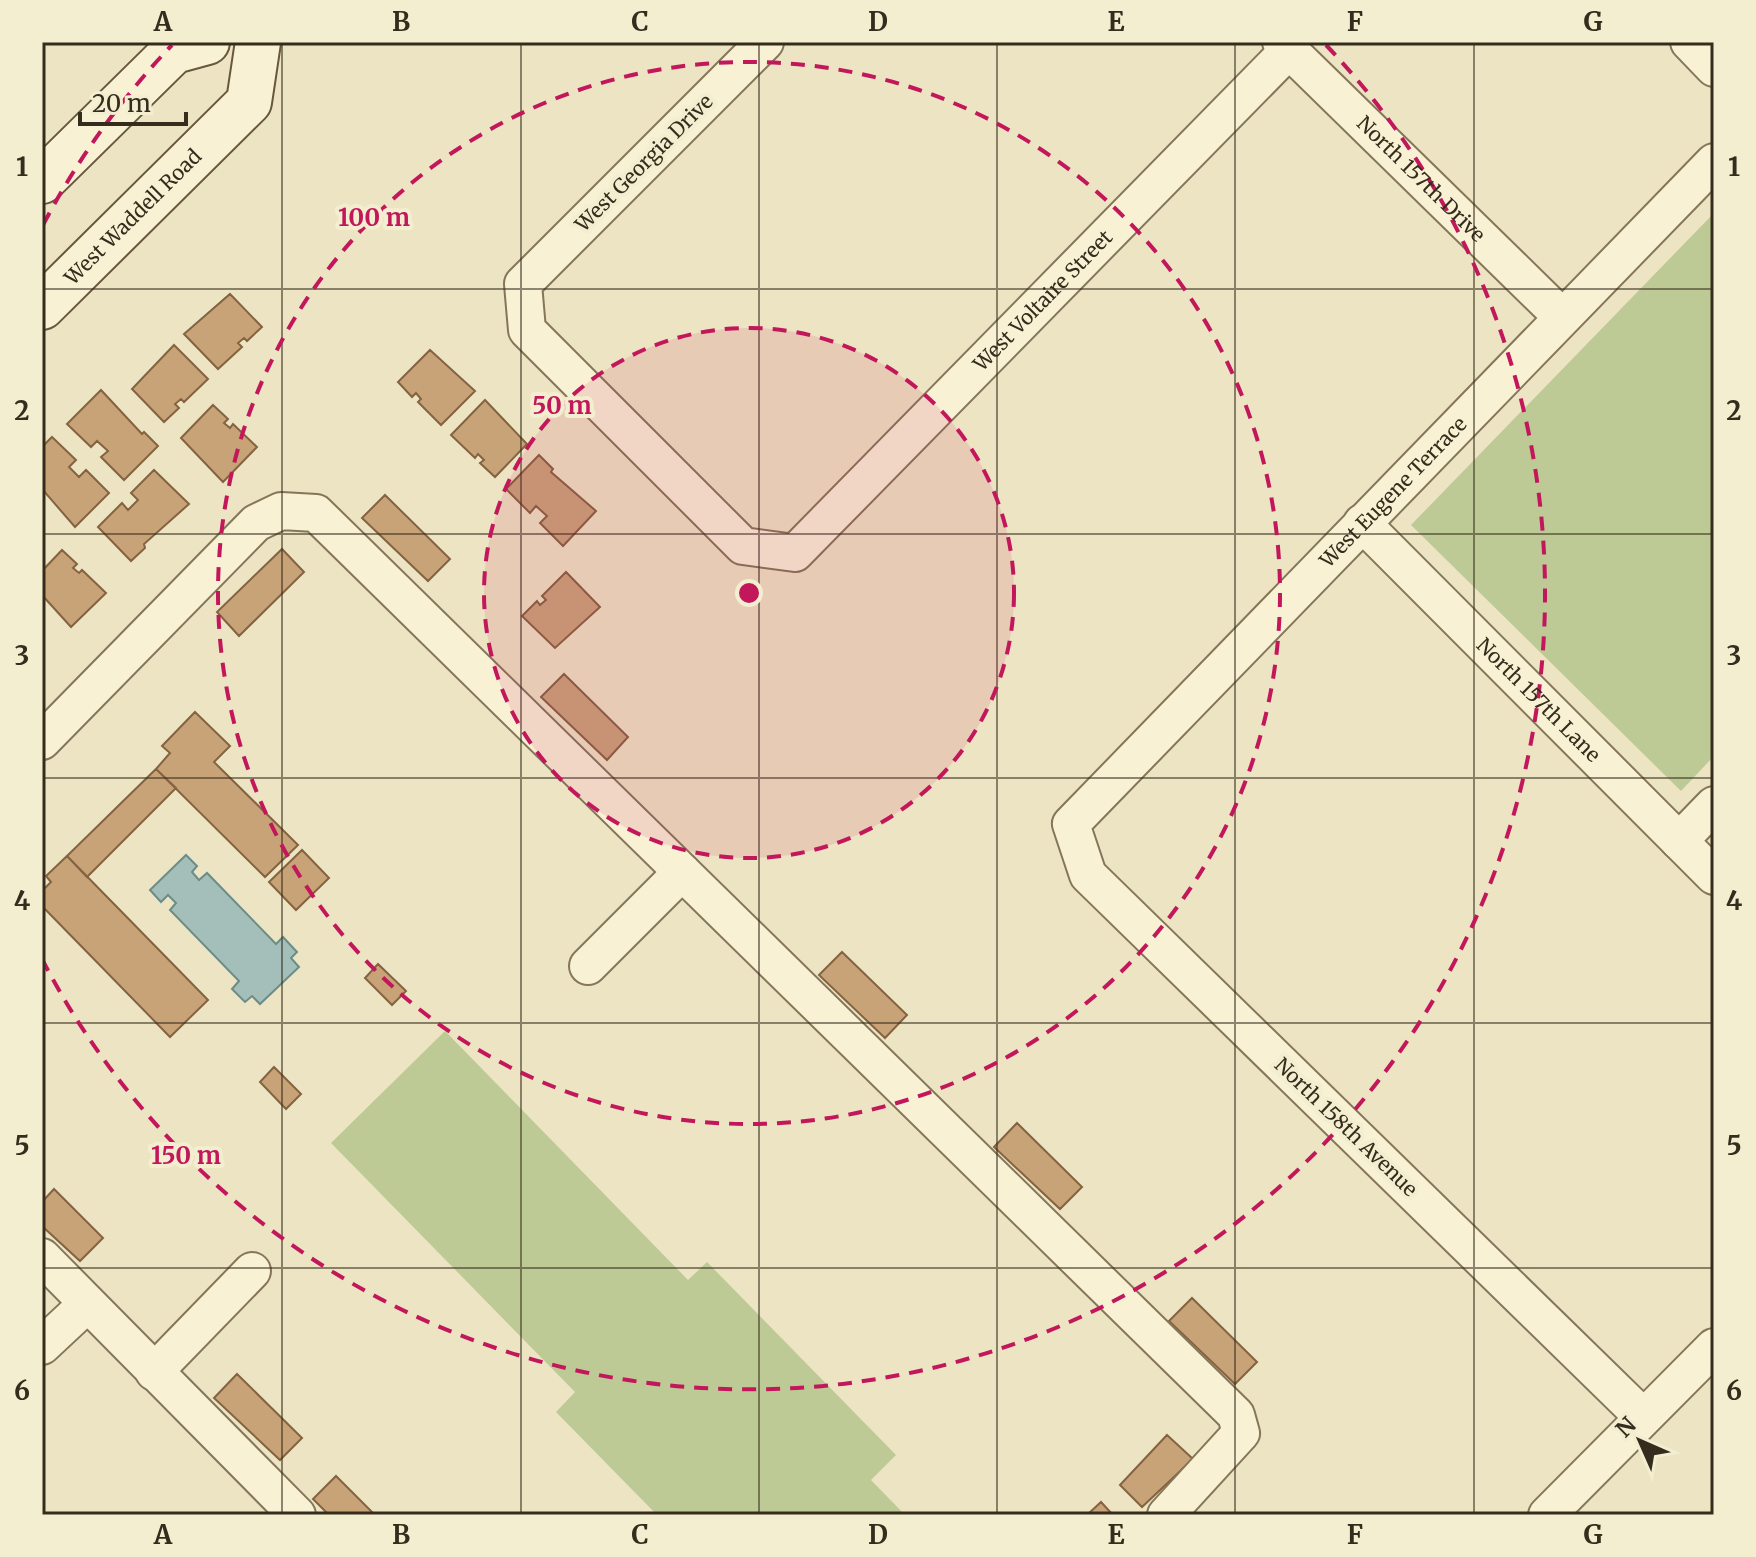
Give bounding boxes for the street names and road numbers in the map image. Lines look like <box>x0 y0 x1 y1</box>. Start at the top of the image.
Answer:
street label: West Georgia Drive <box>569 89 718 237</box>
street label: North 157th Drive <box>1352 110 1491 247</box>
street label: West Waddell Road <box>58 143 206 290</box>
street label: West Voltaire Street <box>967 224 1117 377</box>
street label: West Eugene Terrace <box>1313 411 1472 573</box>
street label: North 157th Lane <box>1472 632 1606 767</box>
street label: North 158th Avenue <box>1270 1052 1423 1201</box>

